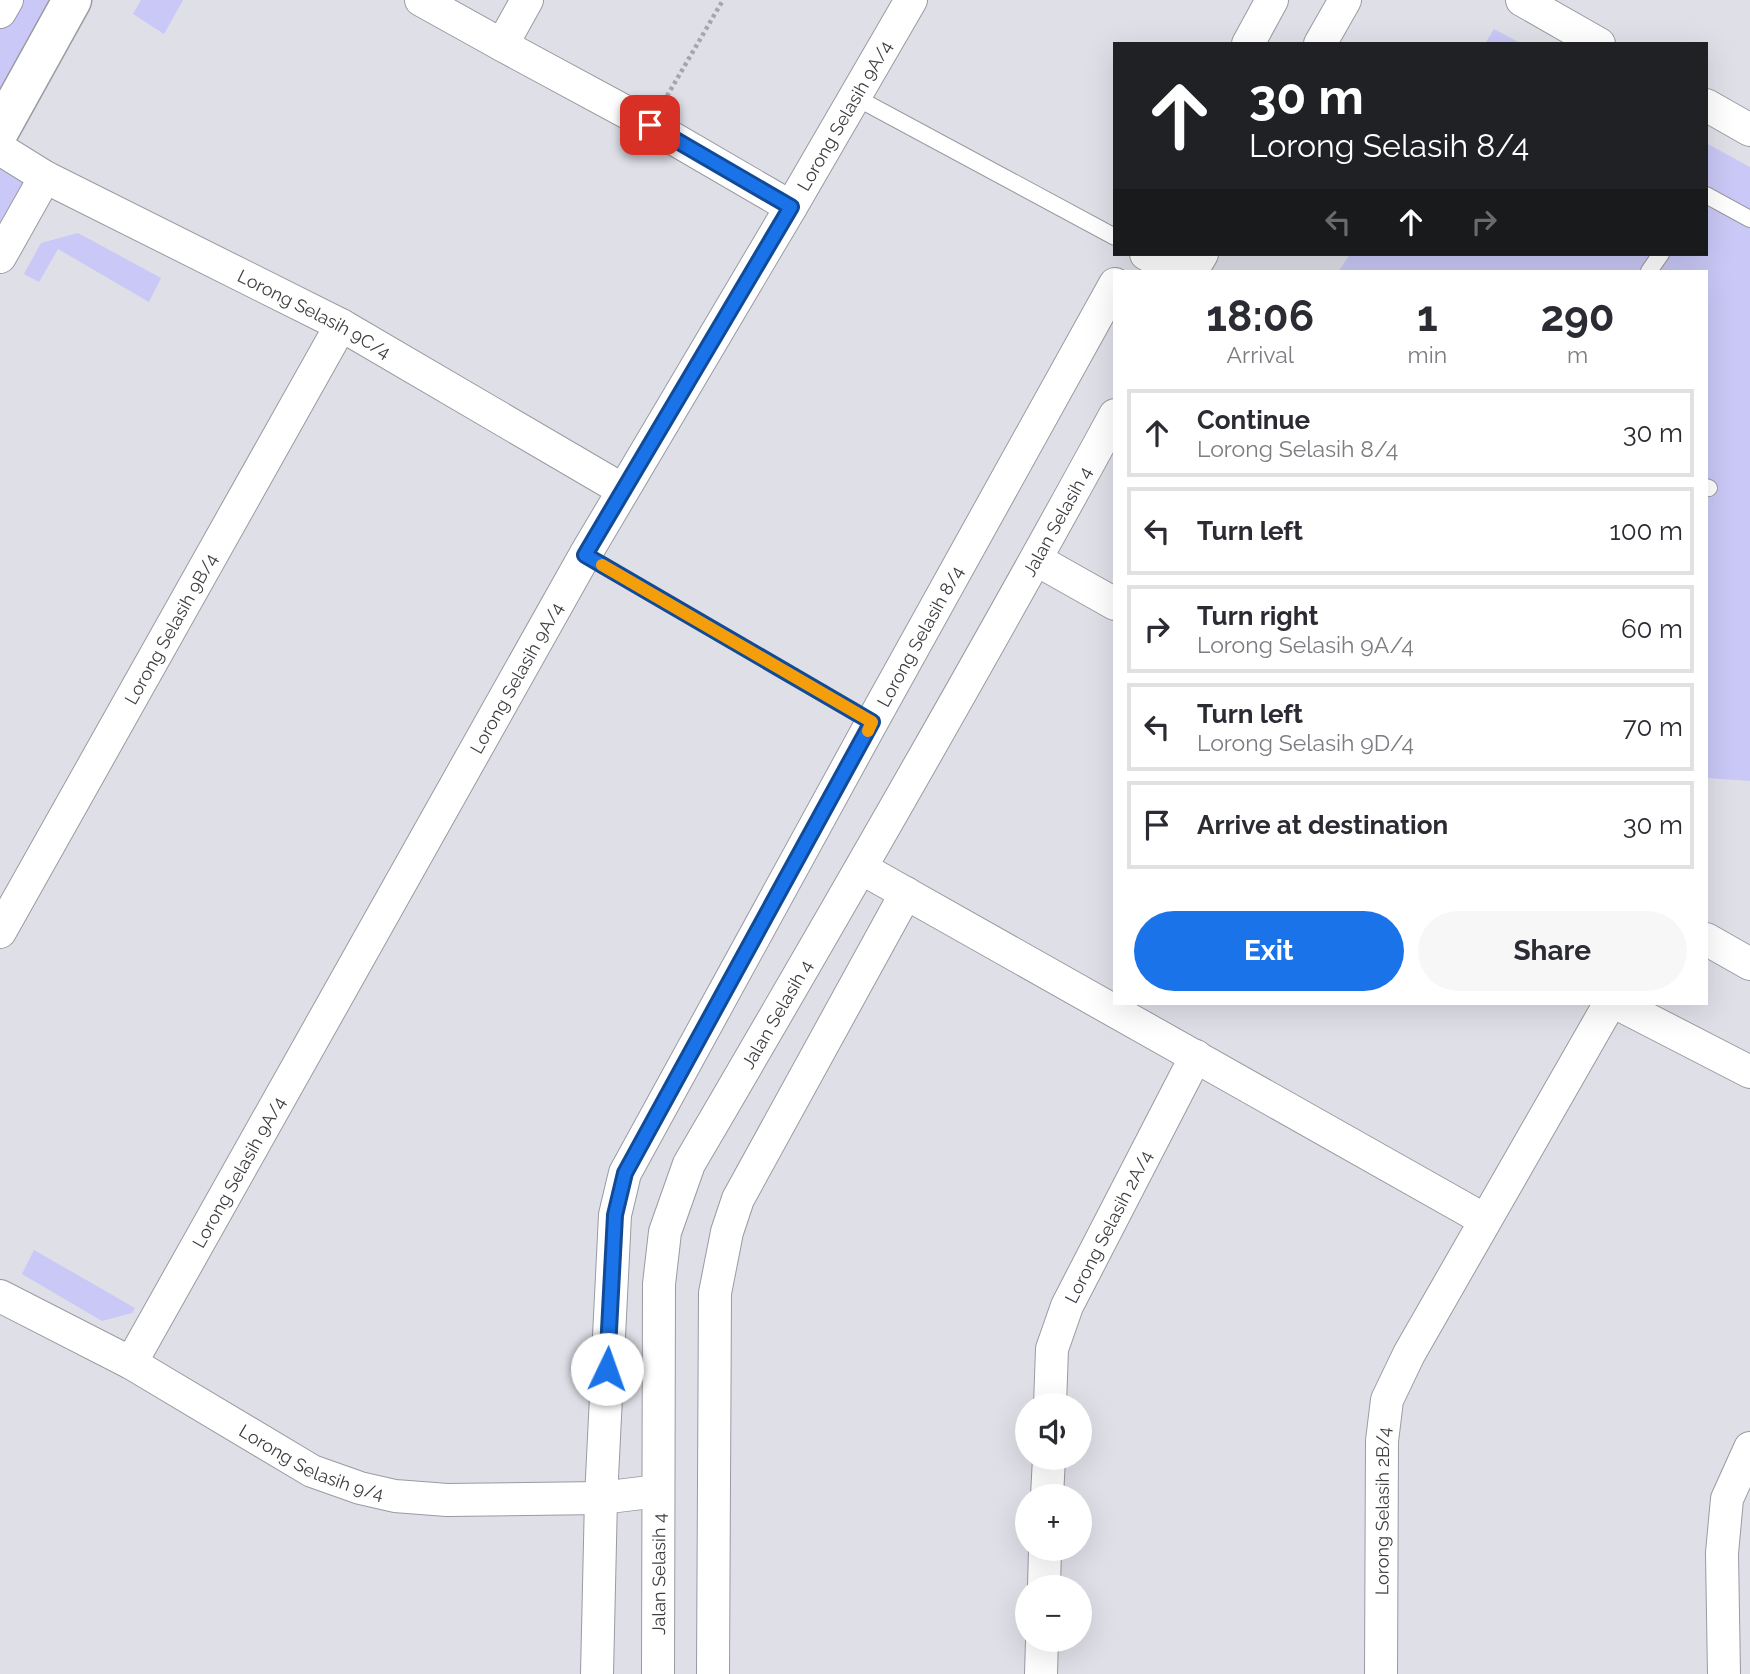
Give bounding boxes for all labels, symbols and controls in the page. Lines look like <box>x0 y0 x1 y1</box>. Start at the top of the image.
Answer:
street label: Lorong Selasih 9A/4 <box>792 37 896 194</box>
text: 30 m <box>1249 68 1364 125</box>
icon: ahead <box>1134 70 1225 161</box>
pin <box>620 95 680 155</box>
icon: arrive <box>631 106 669 144</box>
text: Lorong Selasih 8/4 <box>1249 127 1529 164</box>
icon: left <box>1319 203 1357 241</box>
icon: ahead <box>1392 203 1430 241</box>
icon: right <box>1465 203 1503 241</box>
street label: Lorong Selasih 9C/4 <box>234 265 395 362</box>
text: 18:06 <box>1206 292 1314 341</box>
text: 1 <box>1417 292 1438 341</box>
text: 290 <box>1540 292 1615 341</box>
text: Arrival <box>1227 341 1294 368</box>
text: min <box>1408 341 1447 368</box>
text: m <box>1567 341 1588 368</box>
text: Continue <box>1197 405 1310 435</box>
icon: ahead <box>1138 414 1176 452</box>
text: 30 m <box>1623 418 1683 448</box>
text: Lorong Selasih 8/4 <box>1197 435 1398 462</box>
street label: Jalan Selasih 4 <box>1018 463 1095 580</box>
icon: left <box>1138 512 1176 550</box>
text: Turn left <box>1197 516 1303 546</box>
text: 100 m <box>1610 516 1683 546</box>
street label: Lorong Selasih 9B/4 <box>120 549 221 708</box>
street label: Lorong Selasih 8/4 <box>872 562 967 710</box>
street label: Lorong Selasih 9A/4 <box>465 598 567 757</box>
text: Turn right <box>1197 601 1318 631</box>
icon: right <box>1138 610 1176 648</box>
text: 60 m <box>1621 614 1683 644</box>
text: Lorong Selasih 9A/4 <box>1197 631 1414 658</box>
text: Turn left <box>1197 699 1303 729</box>
icon: left <box>1138 708 1176 746</box>
text: 70 m <box>1623 712 1683 742</box>
text: Lorong Selasih 9D/4 <box>1197 729 1414 756</box>
icon: arrive <box>1138 806 1176 844</box>
text: Arrive at destination <box>1197 810 1448 840</box>
text: 30 m <box>1623 810 1683 840</box>
button: Exit <box>1134 911 1404 991</box>
button: Share <box>1418 911 1687 991</box>
street label: Jalan Selasih 4 <box>737 956 816 1072</box>
street label: Lorong Selasih 9A/4 <box>188 1093 289 1251</box>
street label: Lorong Selasih 2A/4 <box>1060 1147 1156 1306</box>
position arrow <box>570 1332 644 1406</box>
map controls <box>1015 1393 1092 1652</box>
button: sound <box>1015 1393 1092 1470</box>
street label: Lorong Selasih 9/4 <box>236 1420 386 1504</box>
street label: Lorong Selasih 2B/4 <box>1371 1425 1394 1595</box>
button: + <box>1015 1484 1092 1561</box>
street label: Jalan Selasih 4 <box>648 1513 669 1635</box>
button: − <box>1015 1575 1092 1652</box>

